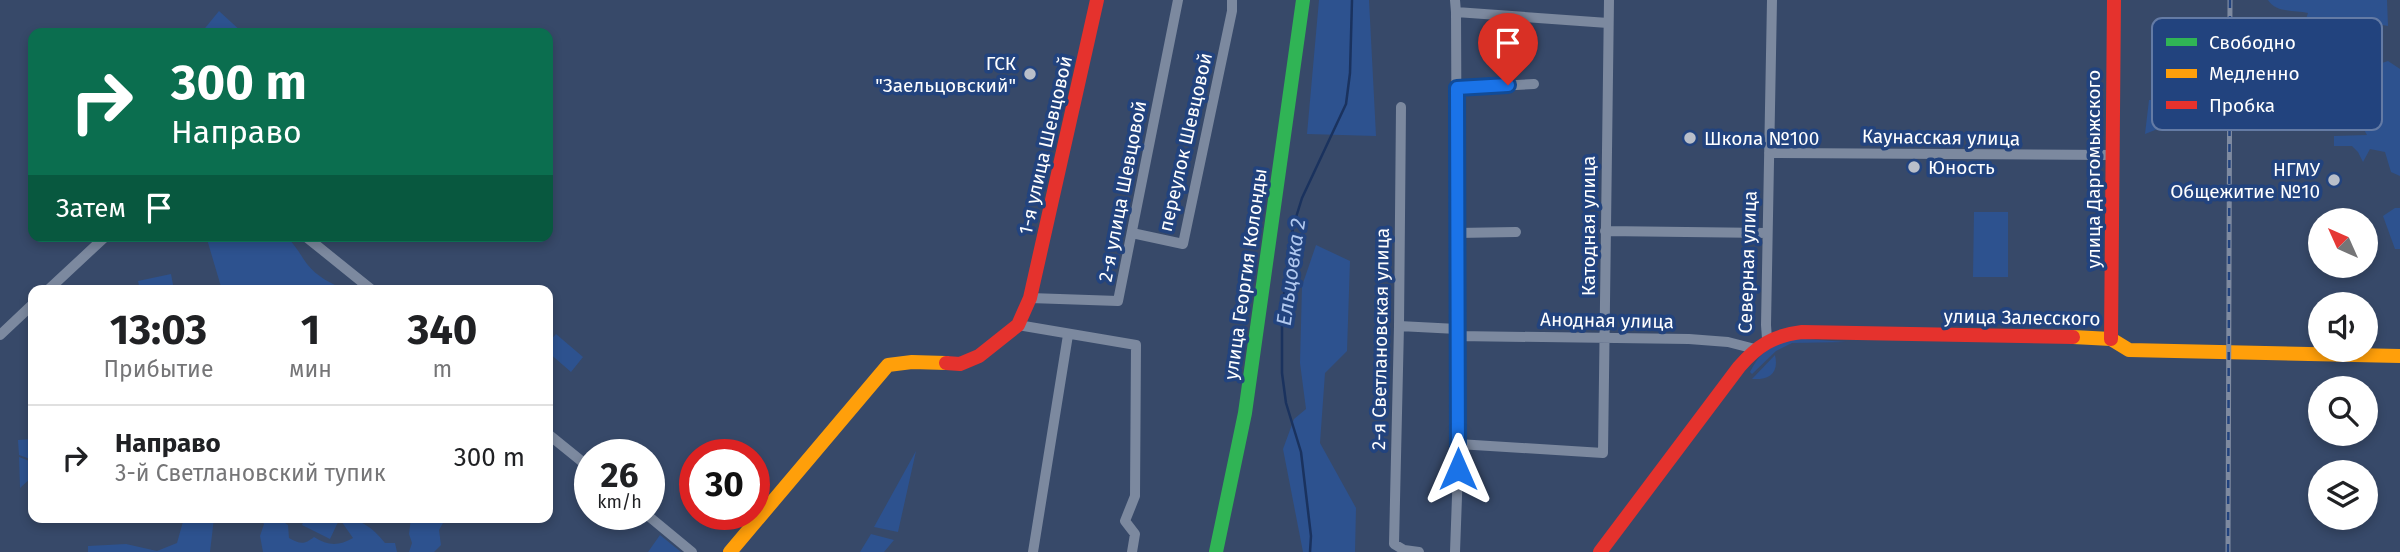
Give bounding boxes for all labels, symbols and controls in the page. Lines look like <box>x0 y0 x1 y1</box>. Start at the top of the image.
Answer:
pin <box>1478 13 1538 85</box>
legend <box>2152 18 2382 130</box>
icon: arrive <box>1489 24 1527 62</box>
text: Свободно <box>2209 31 2296 54</box>
street label: переулок Шевцовой <box>1154 50 1217 234</box>
place label: ГСК "Заельцовский" <box>875 52 1016 97</box>
text: 300 m <box>171 53 307 112</box>
street label: 1-я улица Шевцовой <box>1014 53 1077 237</box>
icon: right <box>56 56 147 147</box>
text: Медленно <box>2209 62 2300 85</box>
marker: ГСК "Заельцовский" <box>1022 66 1038 82</box>
street label: улица Даргомыжского <box>2082 70 2105 268</box>
text: Пробка <box>2209 94 2275 117</box>
street label: 2-я улица Шевцовой <box>1094 99 1151 284</box>
text: Направо <box>171 113 302 151</box>
street label: Каунасская улица <box>1862 125 2020 150</box>
place label: Школа №100 <box>1704 127 1819 150</box>
marker: Школа №100 <box>1682 130 1698 146</box>
street label: Катодная улица <box>1577 156 1600 296</box>
place label: Юность <box>1928 156 1995 179</box>
place label: НГМУ Общежитие №10 <box>2170 158 2321 203</box>
marker: Юность <box>1906 159 1922 175</box>
street label: улица Георгия Колонды <box>1219 167 1272 381</box>
marker: НГМУ Общежитие №10 <box>2326 172 2342 188</box>
icon: arrive <box>140 189 178 227</box>
street label: Северная улица <box>1734 190 1761 334</box>
text: Затем <box>56 193 126 224</box>
north arrow <box>2308 208 2378 278</box>
map controls <box>2308 208 2378 530</box>
water label: Ельцовка 2 <box>1271 217 1311 327</box>
street label: 2-я Светлановская улица <box>1367 228 1394 450</box>
button: sound <box>2308 292 2378 362</box>
text: 13:03 <box>110 305 207 355</box>
text: 1 <box>301 305 320 355</box>
text: 340 <box>407 305 477 355</box>
street label: улица Залесского <box>1943 305 2101 330</box>
street label: Анодная улица <box>1540 308 1674 333</box>
text: Прибытие <box>104 355 213 383</box>
text: мин <box>289 355 332 383</box>
text: m <box>433 355 452 383</box>
button: search <box>2308 376 2378 446</box>
text: Направо <box>115 428 221 459</box>
position arrow <box>1421 432 1495 506</box>
icon: right <box>56 439 94 477</box>
speed limit sign: 30 <box>679 439 770 530</box>
text: 300 m <box>454 442 525 473</box>
text: 26 <box>601 454 638 496</box>
text: 3-й Светлановский тупик <box>115 459 386 487</box>
button: layers <box>2308 460 2378 530</box>
text: km/h <box>597 491 642 513</box>

